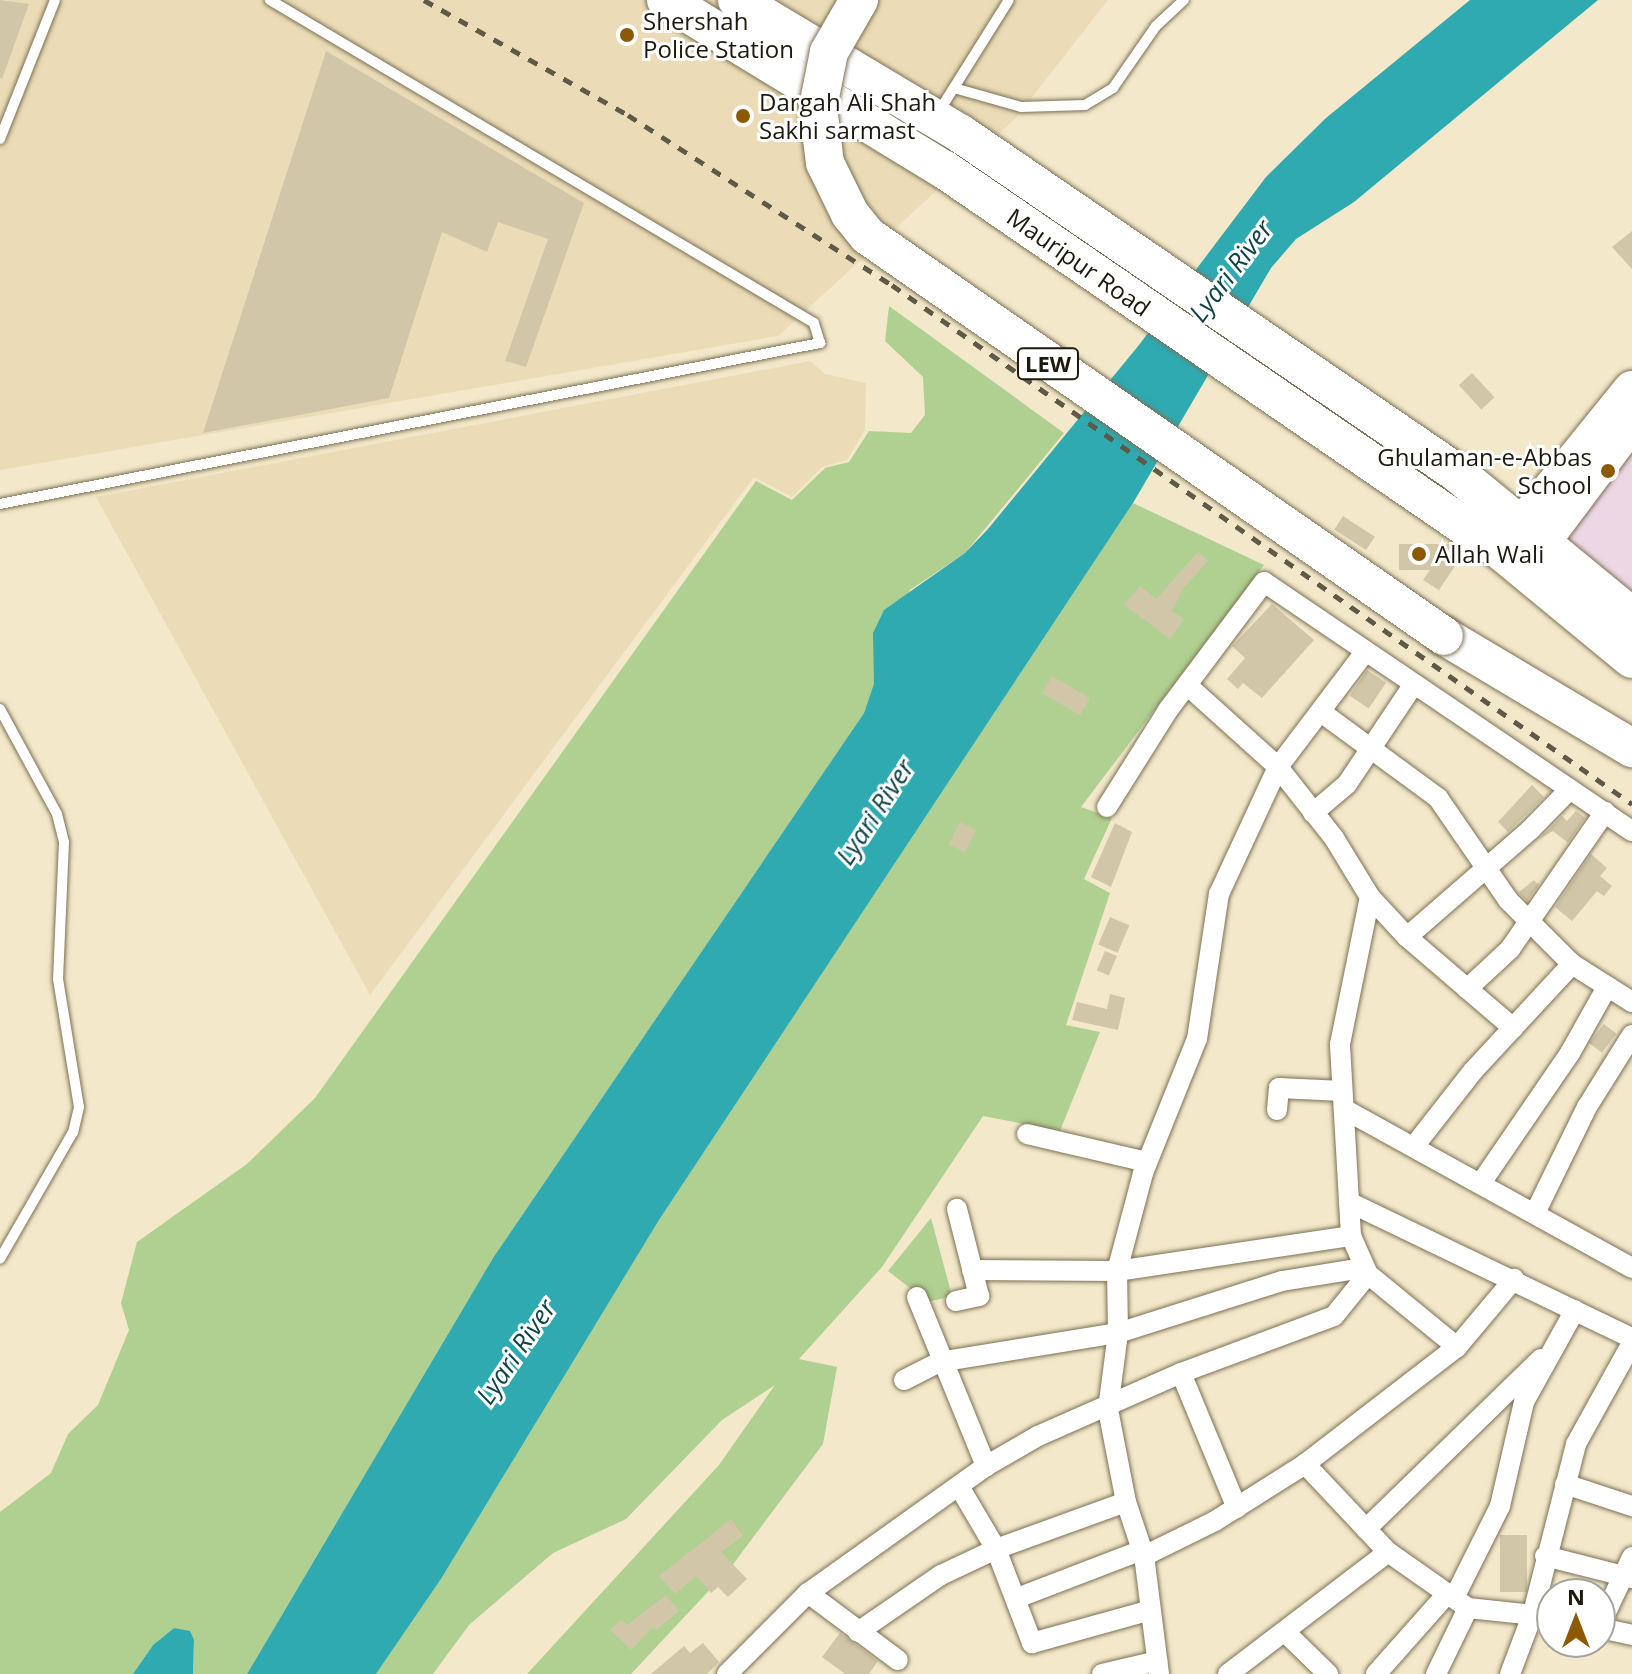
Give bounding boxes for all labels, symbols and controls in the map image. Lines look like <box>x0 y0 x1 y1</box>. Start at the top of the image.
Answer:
place label: Shershah Police Station <box>643 7 794 63</box>
marker: Shershah Police Station <box>618 26 636 44</box>
place label: Dargah Ali Shah Sakhi sarmast <box>759 88 936 144</box>
marker: Dargah Ali Shah Sakhi sarmast <box>734 107 752 125</box>
street label: Mauripur Road <box>1002 202 1156 322</box>
water label: Lyari River <box>1183 214 1279 328</box>
road number: LEW <box>1016 346 1080 382</box>
place label: Ghulaman-e-Abbas School <box>1377 443 1592 499</box>
marker: Ghulaman-e-Abbas School <box>1599 462 1617 480</box>
place label: Allah Wali <box>1435 540 1544 568</box>
marker: Allah Wali <box>1410 545 1428 563</box>
water label: Lyari River <box>829 753 921 871</box>
water label: Lyari River <box>470 1294 562 1410</box>
north arrow <box>1536 1578 1616 1658</box>
text: N <box>1567 1581 1585 1611</box>

